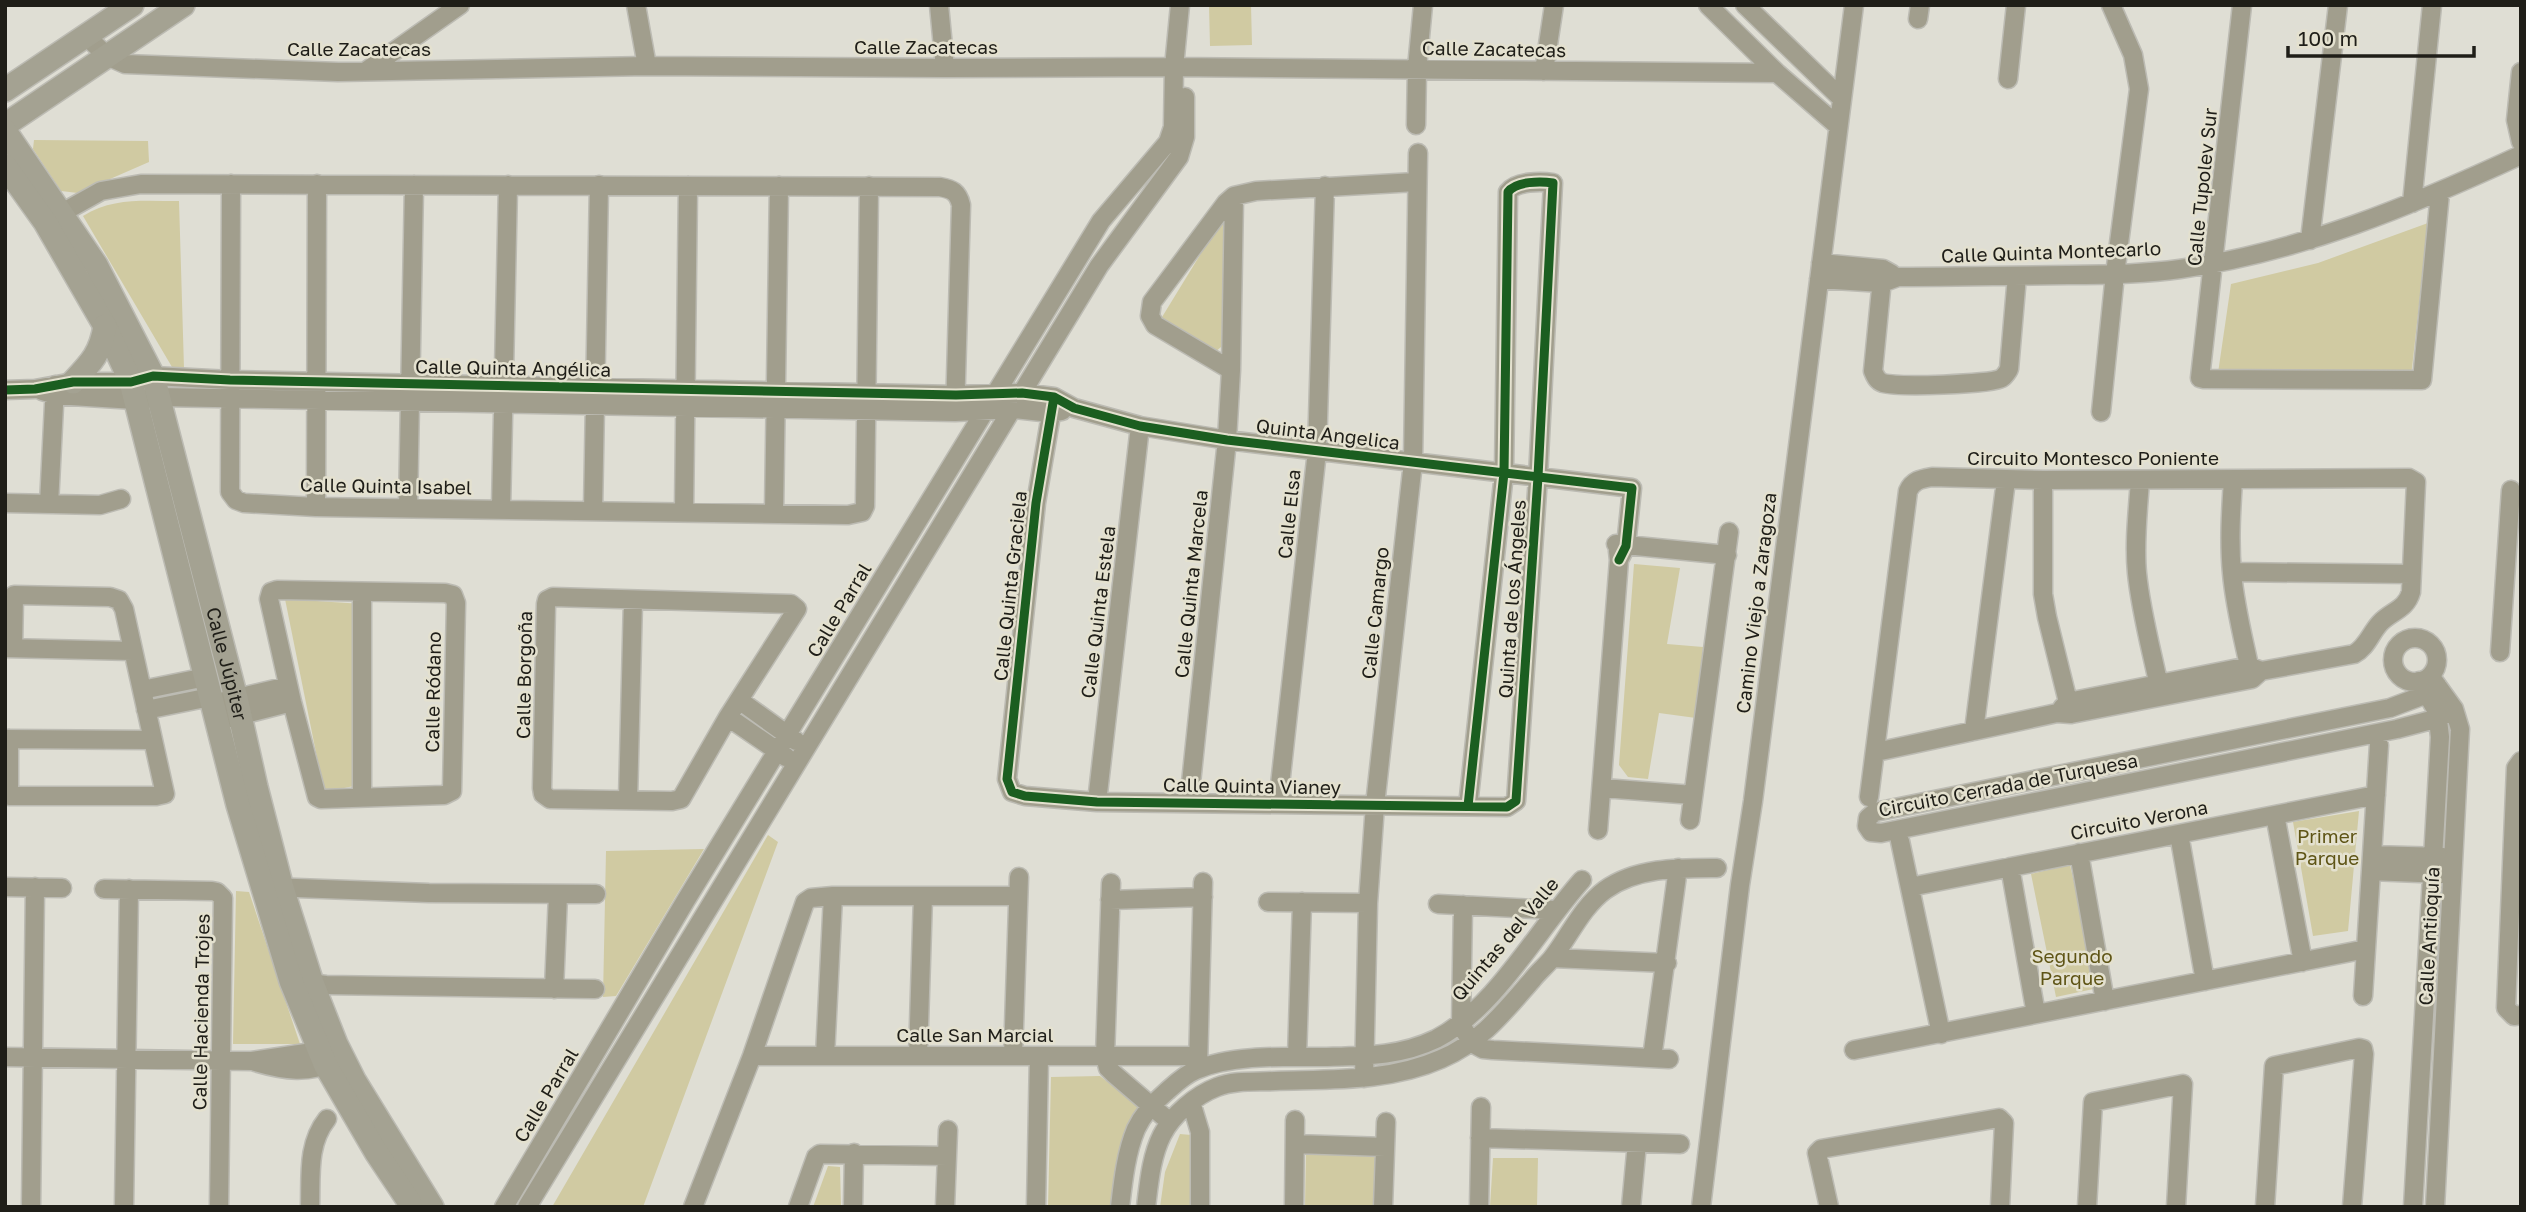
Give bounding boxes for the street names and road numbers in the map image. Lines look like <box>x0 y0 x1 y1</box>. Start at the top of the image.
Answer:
street label: Calle Zacatecas <box>854 35 998 58</box>
street label: Calle Zacatecas <box>1422 36 1566 61</box>
street label: Calle Zacatecas <box>287 37 431 60</box>
street label: Calle Tupolev Sur <box>2182 106 2221 267</box>
street label: Calle Quinta Montecarlo <box>1941 236 2161 267</box>
street label: Calle Quinta Angélica <box>415 354 611 381</box>
street label: Quinta Angelica <box>1255 413 1401 454</box>
street label: Circuito Montesco Poniente <box>1967 446 2219 469</box>
street label: Calle Elsa <box>1272 468 1305 560</box>
street label: Calle Quinta Isabel <box>300 472 472 499</box>
street label: Calle Quinta Marcela <box>1169 489 1212 679</box>
street label: Calle Quinta Graciela <box>988 490 1031 682</box>
street label: Camino Viejo a Zaragoza <box>1731 491 1780 715</box>
street label: Quinta de los Ángeles <box>1493 499 1530 699</box>
street label: Calle Quinta Estela <box>1076 524 1120 700</box>
street label: Calle Camargo <box>1356 546 1393 680</box>
street label: Calle Parral <box>801 558 876 661</box>
street label: Calle Júpiter <box>202 605 253 723</box>
street label: Calle Borgoña <box>511 611 536 739</box>
street label: Calle Ródano <box>420 631 445 753</box>
street label: Circuito Cerrada de Turquesa <box>1876 748 2140 821</box>
street label: Calle Quinta Vianey <box>1163 772 1342 799</box>
street label: Circuito Verona <box>2068 795 2210 844</box>
street label: Calle Antioquía <box>2413 866 2444 1006</box>
street label: Quintas del Valle <box>1446 872 1563 1005</box>
street label: Calle Hacienda Trojes <box>187 913 214 1111</box>
street label: Calle San Marcial <box>896 1023 1054 1046</box>
street label: Calle Parral <box>508 1043 583 1146</box>

